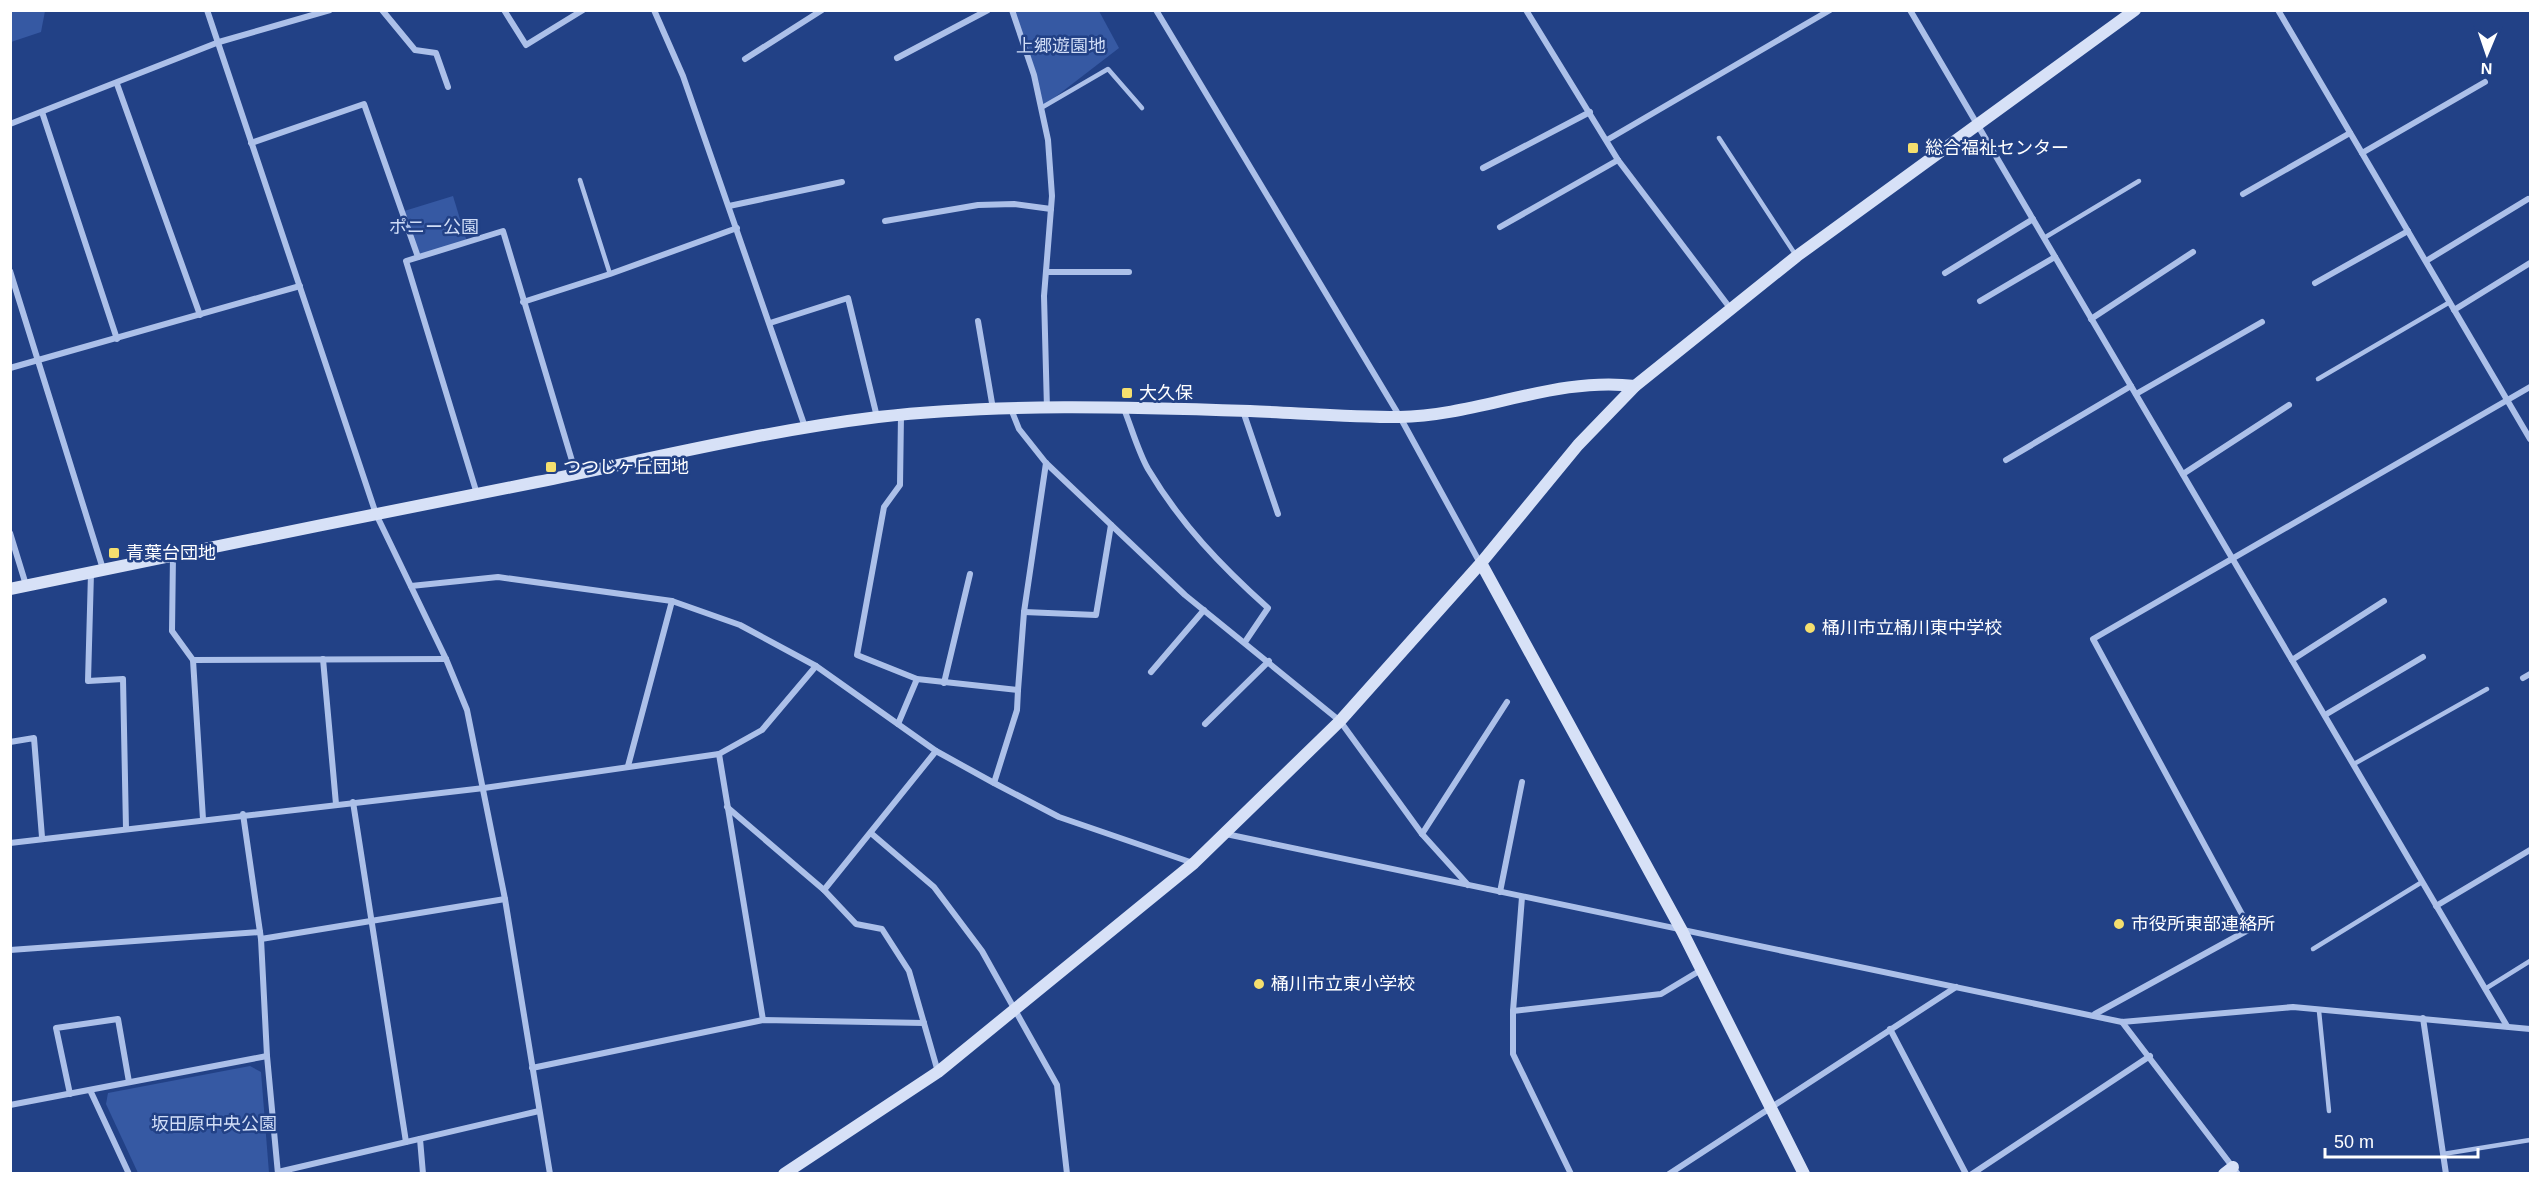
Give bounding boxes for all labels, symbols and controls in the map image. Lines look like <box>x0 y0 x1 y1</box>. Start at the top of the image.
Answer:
north arrow <box>2457 24 2517 84</box>
park label: 上郷遊園地 <box>1016 36 1106 56</box>
text: N <box>2480 60 2493 77</box>
place label: 総合福祉センター <box>1925 138 2069 158</box>
marker: 総合福祉センター <box>1906 141 1920 155</box>
park label: ポニー公園 <box>389 217 479 237</box>
place label: 大久保 <box>1139 383 1193 403</box>
marker: 大久保 <box>1120 386 1134 400</box>
place label: つつじヶ丘団地 <box>563 457 689 477</box>
marker: つつじヶ丘団地 <box>544 460 558 474</box>
place label: 青葉台団地 <box>126 543 216 563</box>
marker: 青葉台団地 <box>107 546 121 560</box>
place label: 桶川市立桶川東中学校 <box>1822 618 2002 638</box>
marker: 桶川市立桶川東中学校 <box>1803 621 1817 635</box>
place label: 市役所東部連絡所 <box>2131 914 2275 934</box>
marker: 市役所東部連絡所 <box>2112 917 2126 931</box>
place label: 桶川市立東小学校 <box>1271 974 1415 994</box>
marker: 桶川市立東小学校 <box>1252 977 1266 991</box>
park label: 坂田原中央公園 <box>151 1114 277 1134</box>
scale bar <box>2325 1121 2478 1159</box>
text: 50 m <box>2334 1132 2374 1152</box>

